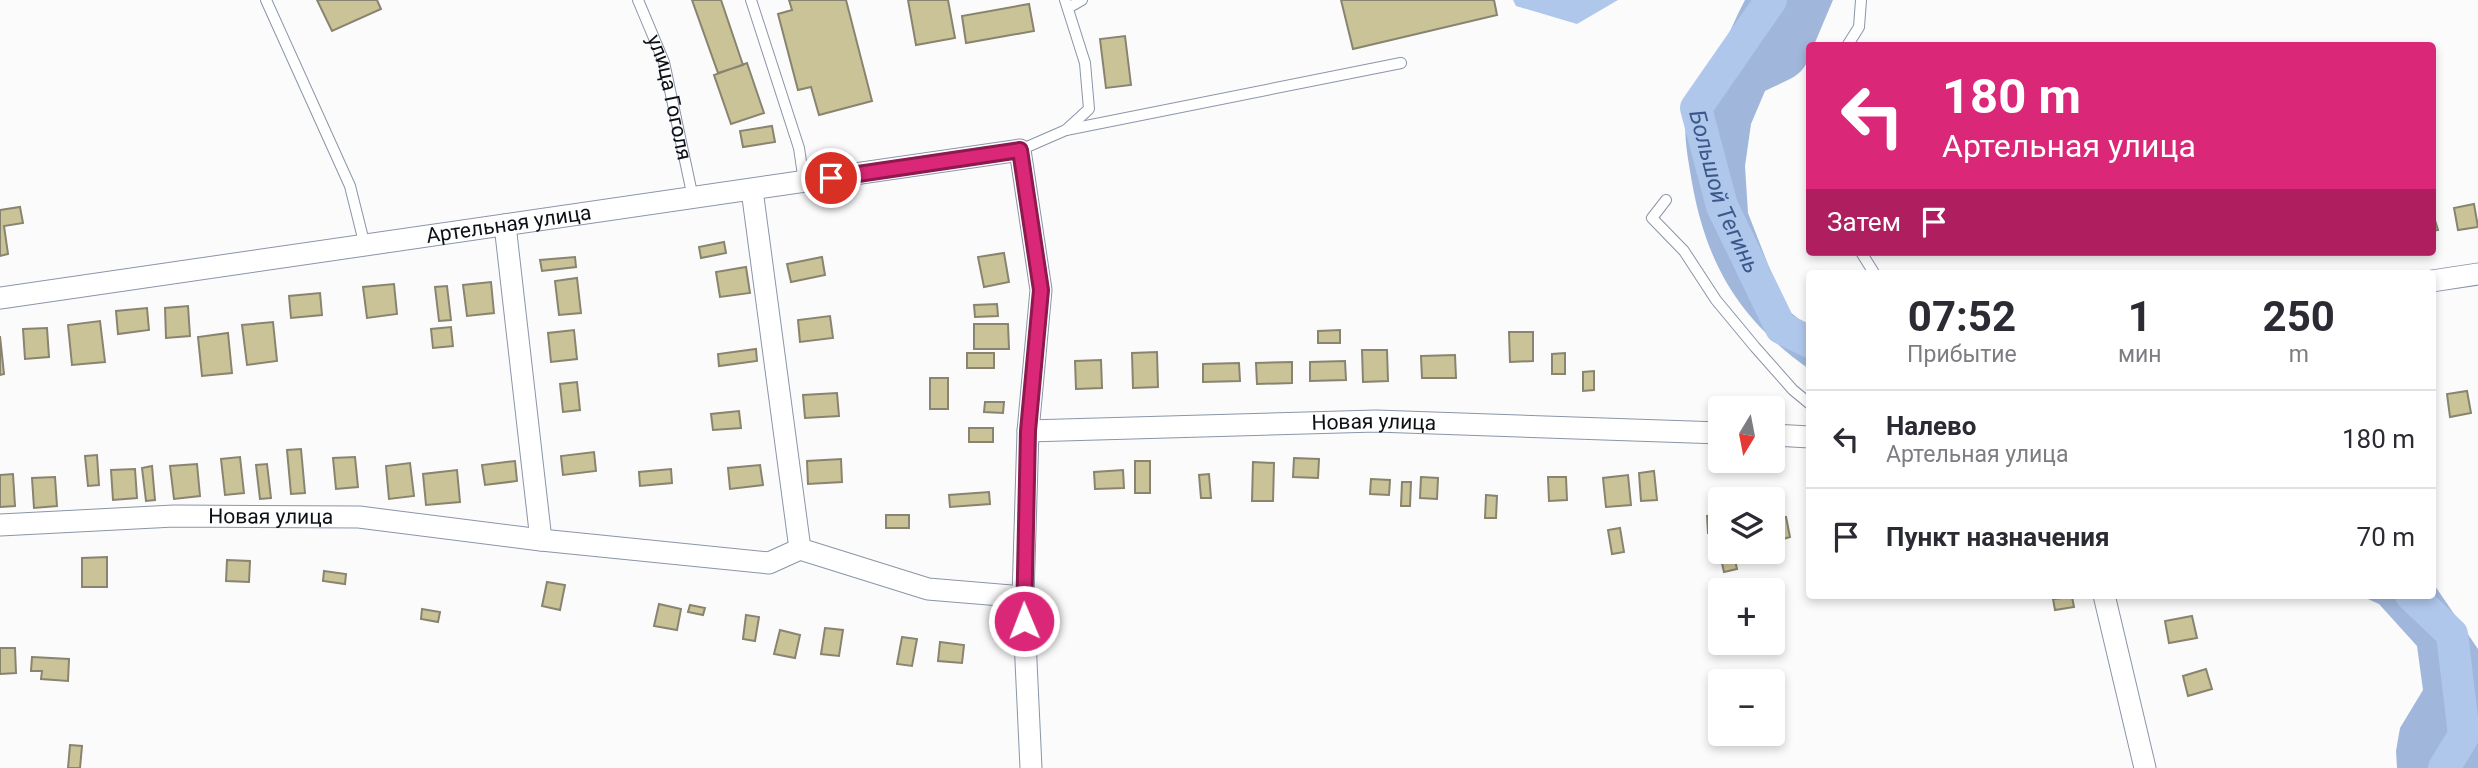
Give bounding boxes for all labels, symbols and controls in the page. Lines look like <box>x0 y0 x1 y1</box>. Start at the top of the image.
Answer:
street label: улица Гоголя <box>642 31 697 162</box>
text: 180 m <box>1942 68 2081 125</box>
icon: left <box>1827 70 1918 161</box>
water label: Большой Тегинь <box>1684 107 1766 278</box>
text: Артельная улица <box>1942 127 2196 165</box>
pin <box>801 148 861 208</box>
icon: arrive <box>812 159 850 197</box>
street label: Артельная улица <box>424 200 593 248</box>
icon: arrive <box>1915 203 1953 241</box>
text: Затем <box>1827 207 1901 237</box>
text: 07:52 <box>1908 292 2016 341</box>
text: 1 <box>2128 292 2152 341</box>
text: 250 <box>2263 292 2335 341</box>
text: Прибытие <box>1907 341 2017 368</box>
text: мин <box>2118 341 2162 368</box>
text: m <box>2289 341 2309 368</box>
north arrow <box>1708 396 1785 472</box>
map controls <box>1708 396 1785 746</box>
street label: Новая улица <box>1311 409 1437 435</box>
text: Налево <box>1886 411 1976 441</box>
icon: left <box>1827 420 1865 458</box>
text: 180 m <box>2342 424 2415 454</box>
text: Артельная улица <box>1886 441 2068 468</box>
button: layers <box>1708 487 1785 564</box>
street label: Новая улица <box>208 504 333 529</box>
icon: arrive <box>1827 518 1865 556</box>
text: Пункт назначения <box>1886 522 2110 552</box>
text: 70 m <box>2357 522 2415 552</box>
button: + <box>1708 578 1785 655</box>
position arrow <box>987 584 1061 658</box>
button: − <box>1708 669 1785 746</box>

